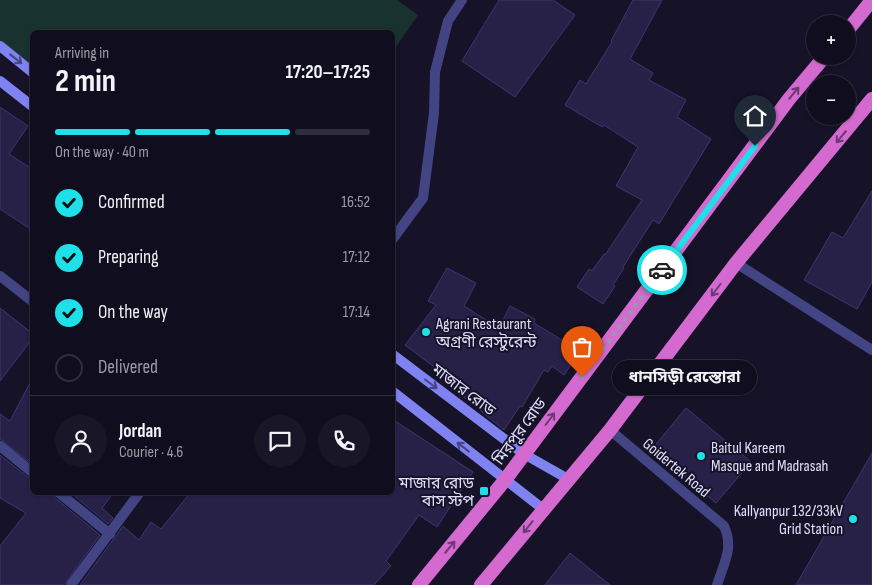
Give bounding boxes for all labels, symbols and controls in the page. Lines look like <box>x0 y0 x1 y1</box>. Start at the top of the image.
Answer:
map controls <box>806 15 856 125</box>
button: + <box>806 15 856 65</box>
text: Arriving in <box>55 44 109 63</box>
one-way arrow <box>9 54 22 65</box>
text: 17:20–17:25 <box>285 61 370 84</box>
text: 2 min <box>55 62 116 101</box>
button: − <box>806 75 856 125</box>
one-way arrow <box>789 87 800 100</box>
pin <box>734 95 776 146</box>
icon: home <box>741 102 769 130</box>
one-way arrow <box>835 130 846 143</box>
text: On the way · 40 m <box>55 143 149 162</box>
icon: check <box>55 189 83 217</box>
text: Confirmed <box>98 191 165 214</box>
text: 16:52 <box>341 193 370 212</box>
icon: check <box>55 244 83 272</box>
courier <box>637 245 687 295</box>
text: Preparing <box>98 246 159 269</box>
text: 17:12 <box>343 248 370 267</box>
icon: car <box>648 256 676 284</box>
one-way arrow <box>711 283 721 297</box>
icon: check <box>55 299 83 327</box>
text: On the way <box>98 301 168 324</box>
text: 17:14 <box>343 303 370 322</box>
place label: Agrani Restaurant অগ্রণী রেস্টুরেন্ট <box>435 315 537 352</box>
marker: Agrani Restaurant অগ্রণী রেস্টুরেন্ট <box>420 326 432 338</box>
pin <box>561 326 603 377</box>
icon: bag <box>568 333 596 361</box>
text: Delivered <box>98 356 158 379</box>
street label: মাজার রোড <box>427 359 499 421</box>
callout: ধানসিড়ী রেস্তোরা <box>612 360 757 394</box>
text: ধানসিড়ী রেস্তোরা <box>628 368 741 387</box>
one-way arrow <box>424 378 437 389</box>
street label: মিরপুর রোড <box>488 394 551 470</box>
one-way arrow <box>545 412 555 426</box>
button: person <box>55 415 107 467</box>
button: chat <box>254 415 306 467</box>
button: phone <box>318 415 370 467</box>
text: Jordan <box>119 420 162 443</box>
street label: Goidertek Road <box>639 435 714 502</box>
place label: Baitul Kareem Masque and Madrasah <box>711 439 828 476</box>
one-way arrow <box>457 441 470 452</box>
text: Courier · 4.6 <box>119 443 183 462</box>
marker: Baitul Kareem Masque and Madrasah <box>695 450 707 462</box>
place label: মাজার রোড বাস স্টপ <box>398 474 475 511</box>
marker: মাজার রোড বাস স্টপ <box>478 485 490 497</box>
place label: Kallyanpur 132/33kV Grid Station <box>734 502 844 539</box>
marker: Kallyanpur 132/33kV Grid Station <box>847 513 859 525</box>
one-way arrow <box>523 520 534 533</box>
one-way arrow <box>444 541 455 554</box>

